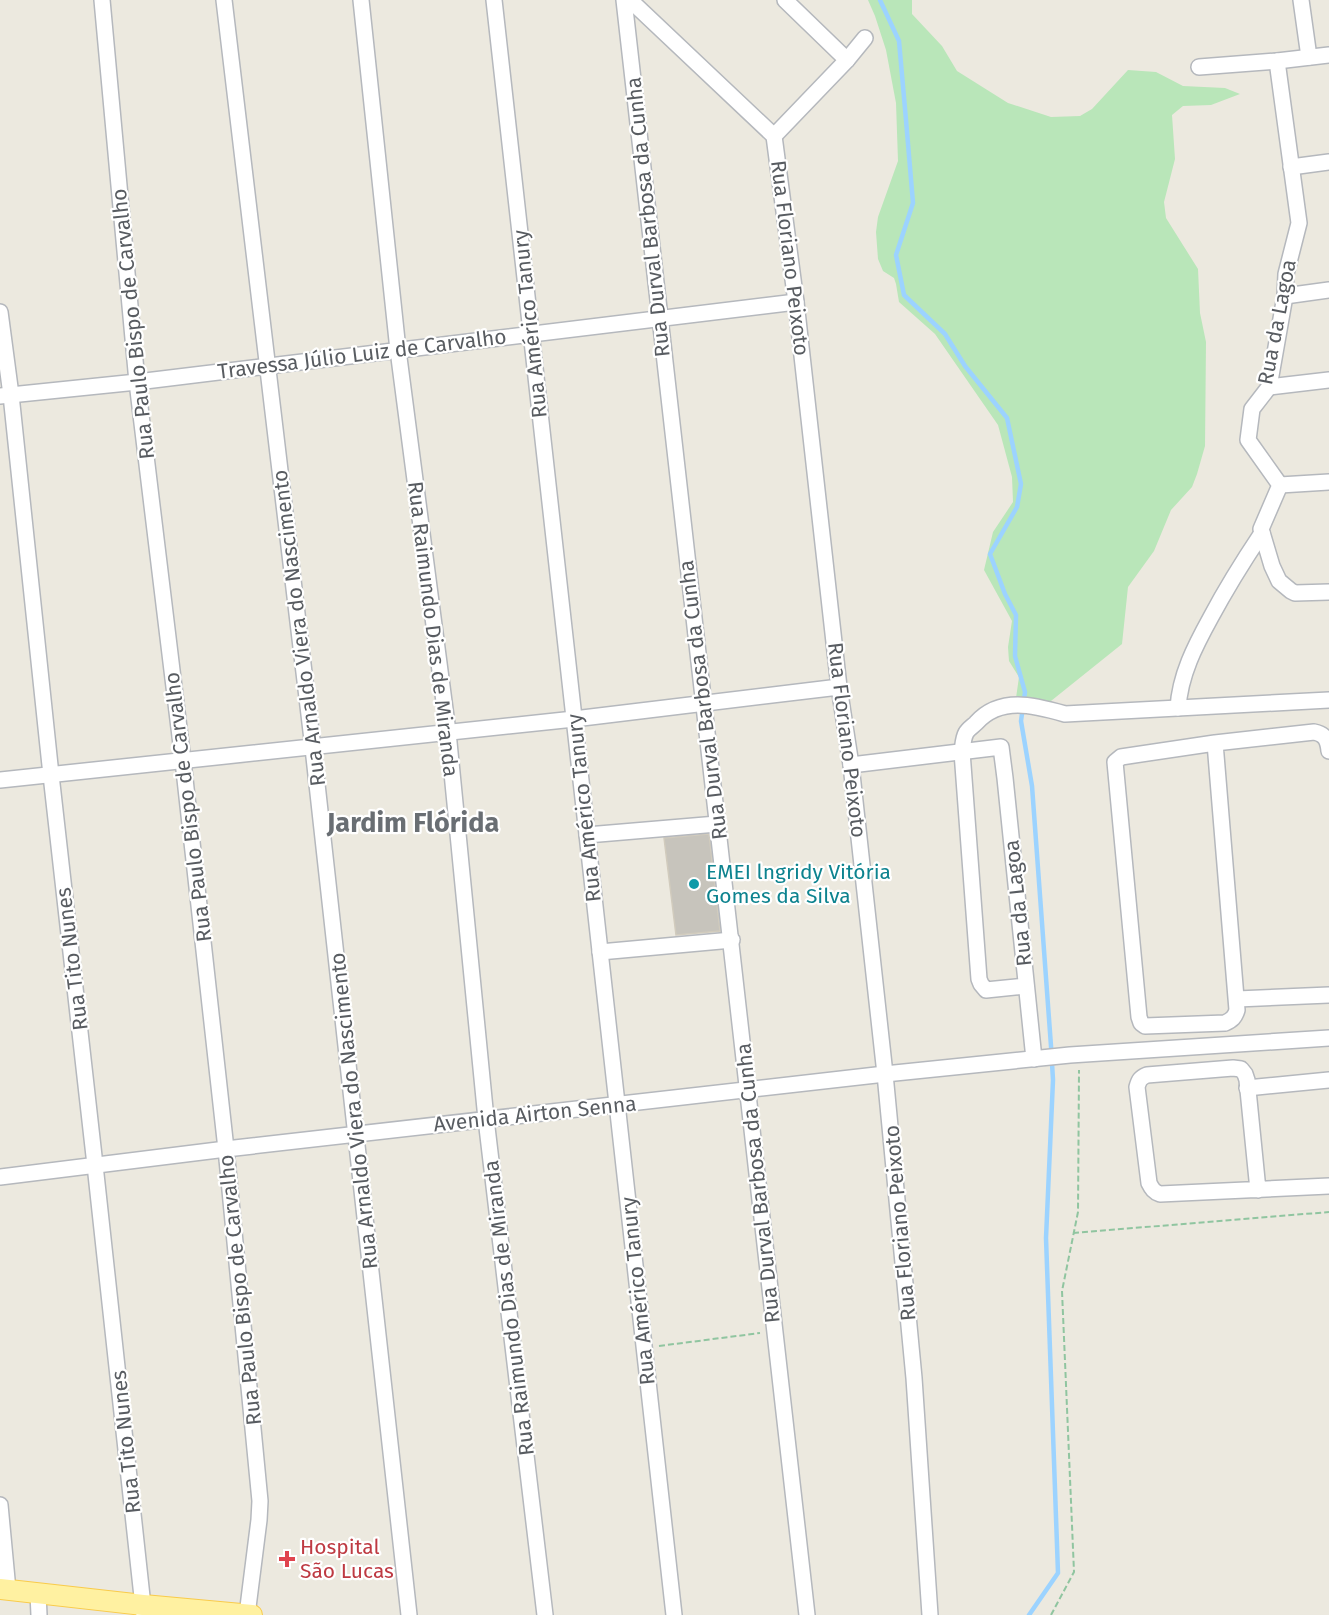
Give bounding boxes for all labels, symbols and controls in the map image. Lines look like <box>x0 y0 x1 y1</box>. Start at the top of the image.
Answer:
street label: Rua Durval Barbosa da Cunha <box>620 76 676 358</box>
street label: Rua Floriano Peixoto <box>765 159 815 357</box>
street label: Rua Paulo Bispo de Carvalho <box>106 187 160 461</box>
street label: Rua Américo Tanury <box>507 228 553 419</box>
street label: Rua da Lagoa <box>1252 257 1302 387</box>
street label: Travessa Júlio Luiz de Carvalho <box>216 323 508 385</box>
street label: Rua Arnaldo Viera do Nascimento <box>267 468 331 788</box>
street label: Rua Raimundo Dias de Miranda <box>402 480 464 778</box>
street label: Rua Durval Barbosa da Cunha <box>673 559 733 841</box>
street label: Rua Floriano Peixoto <box>822 641 872 839</box>
street label: Rua Paulo Bispo de Carvalho <box>159 670 217 944</box>
street label: Rua Américo Tanury <box>561 712 607 903</box>
district label: Jardim Flórida <box>326 807 499 839</box>
street label: Rua da Lagoa <box>998 838 1038 968</box>
place label: EMEI lngridy Vitória Gomes da Silva <box>706 859 891 909</box>
marker: EMEI lngridy Vitória Gomes da Silva <box>687 877 701 891</box>
street label: Rua Tito Nunes <box>50 886 94 1032</box>
street label: Rua Arnaldo Viera do Nascimento <box>324 951 384 1271</box>
street label: Rua Durval Barbosa da Cunha <box>730 1042 786 1324</box>
street label: Avenida Airton Senna <box>432 1090 638 1138</box>
street label: Rua Floriano Peixoto <box>878 1124 922 1322</box>
street label: Rua Paulo Bispo de Carvalho <box>213 1153 267 1427</box>
street label: Rua Raimundo Dias de Miranda <box>478 1159 540 1457</box>
street label: Rua Américo Tanury <box>615 1195 661 1386</box>
street label: Rua Tito Nunes <box>106 1369 146 1515</box>
place label: Hospital São Lucas <box>300 1534 394 1584</box>
marker: Hospital São Lucas <box>278 1550 296 1568</box>

